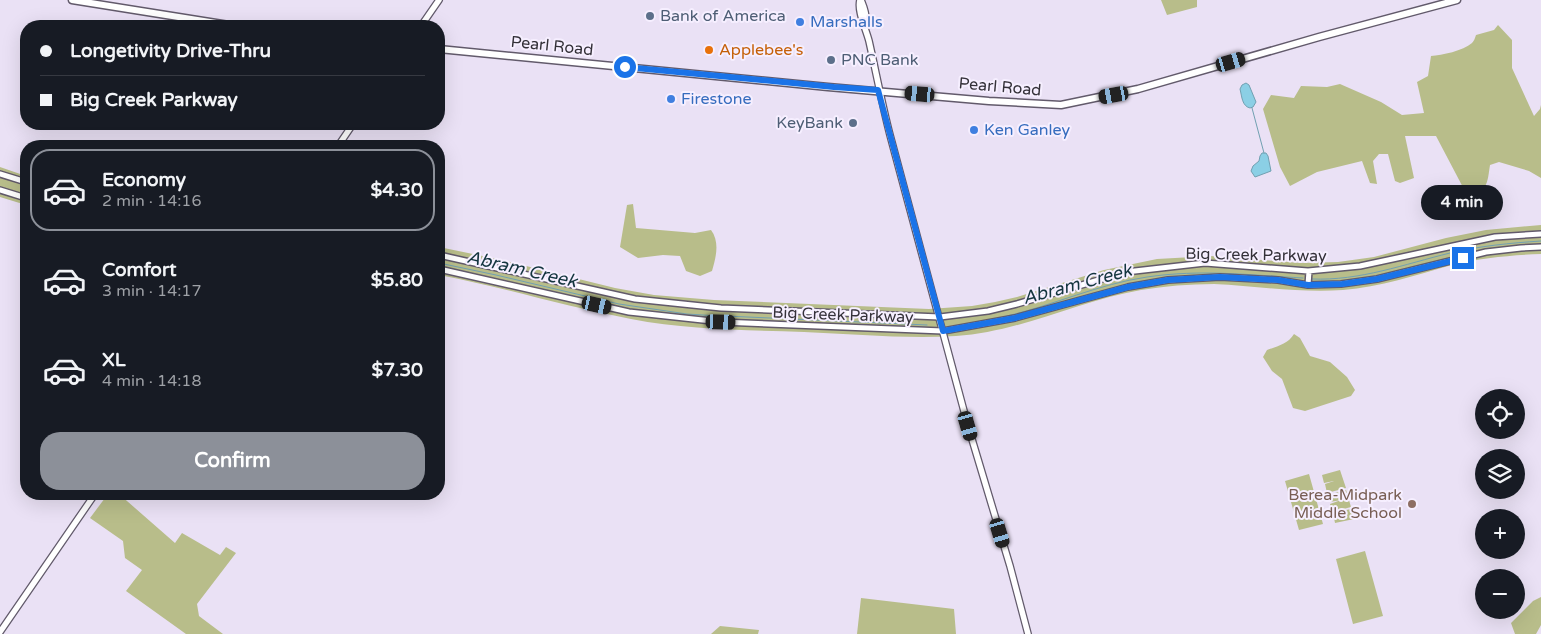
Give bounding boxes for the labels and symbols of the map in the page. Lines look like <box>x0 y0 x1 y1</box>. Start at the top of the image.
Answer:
place label: Bank of America <box>660 6 786 26</box>
marker: Bank of America <box>644 10 656 22</box>
place label: Marshalls <box>810 12 883 32</box>
marker: Marshalls <box>794 16 806 28</box>
street label: Pearl Road <box>510 32 594 60</box>
place label: Applebee's <box>719 40 804 60</box>
marker: Applebee's <box>703 44 715 56</box>
place label: PNC Bank <box>841 50 919 70</box>
car <box>1214 51 1247 73</box>
marker: PNC Bank <box>825 54 837 66</box>
route start <box>614 56 636 78</box>
street label: Pearl Road <box>958 73 1042 101</box>
car <box>904 85 935 103</box>
car <box>1097 85 1130 105</box>
place label: Firestone <box>681 89 752 109</box>
marker: Firestone <box>665 93 677 105</box>
place label: KeyBank <box>776 113 843 133</box>
marker: KeyBank <box>847 117 859 129</box>
place label: Ken Ganley <box>984 120 1070 140</box>
marker: Ken Ganley <box>968 124 980 136</box>
callout: 4 min <box>1422 186 1504 220</box>
street label: Big Creek Parkway <box>1185 244 1327 266</box>
water label: Abram Creek <box>465 246 580 293</box>
route end <box>1452 247 1474 269</box>
water label: Abram Creek <box>1020 259 1135 309</box>
car <box>580 294 613 316</box>
street label: Big Creek Parkway <box>772 303 914 327</box>
car <box>705 314 736 330</box>
car <box>956 410 979 442</box>
place label: Berea-Midpark Middle School <box>1288 485 1402 523</box>
marker: Berea-Midpark Middle School <box>1406 498 1418 510</box>
car <box>988 516 1011 550</box>

